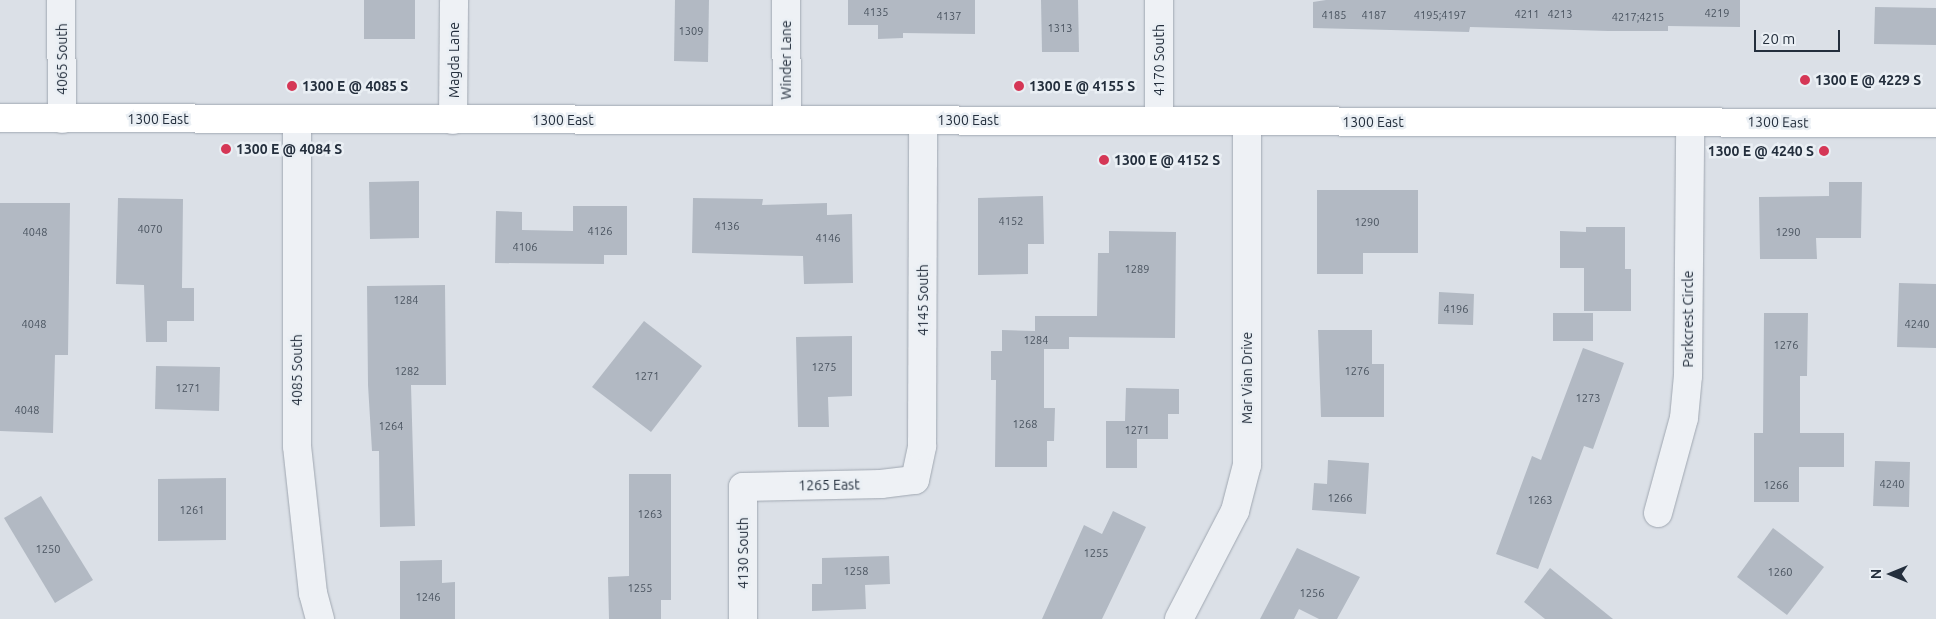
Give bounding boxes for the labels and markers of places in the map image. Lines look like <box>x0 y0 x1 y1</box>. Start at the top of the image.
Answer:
place label: 1300 E @ 4229 S <box>1815 72 1921 88</box>
marker: 1300 E @ 4229 S <box>1799 74 1811 86</box>
place label: 1300 E @ 4085 S <box>302 78 408 94</box>
place label: 1300 E @ 4155 S <box>1029 78 1135 94</box>
marker: 1300 E @ 4085 S <box>286 80 298 92</box>
marker: 1300 E @ 4155 S <box>1013 80 1025 92</box>
place label: 1300 E @ 4084 S <box>236 141 342 157</box>
marker: 1300 E @ 4084 S <box>220 143 232 155</box>
place label: 1300 E @ 4240 S <box>1708 143 1814 159</box>
marker: 1300 E @ 4240 S <box>1818 145 1830 157</box>
place label: 1300 E @ 4152 S <box>1114 152 1220 168</box>
marker: 1300 E @ 4152 S <box>1098 154 1110 166</box>

